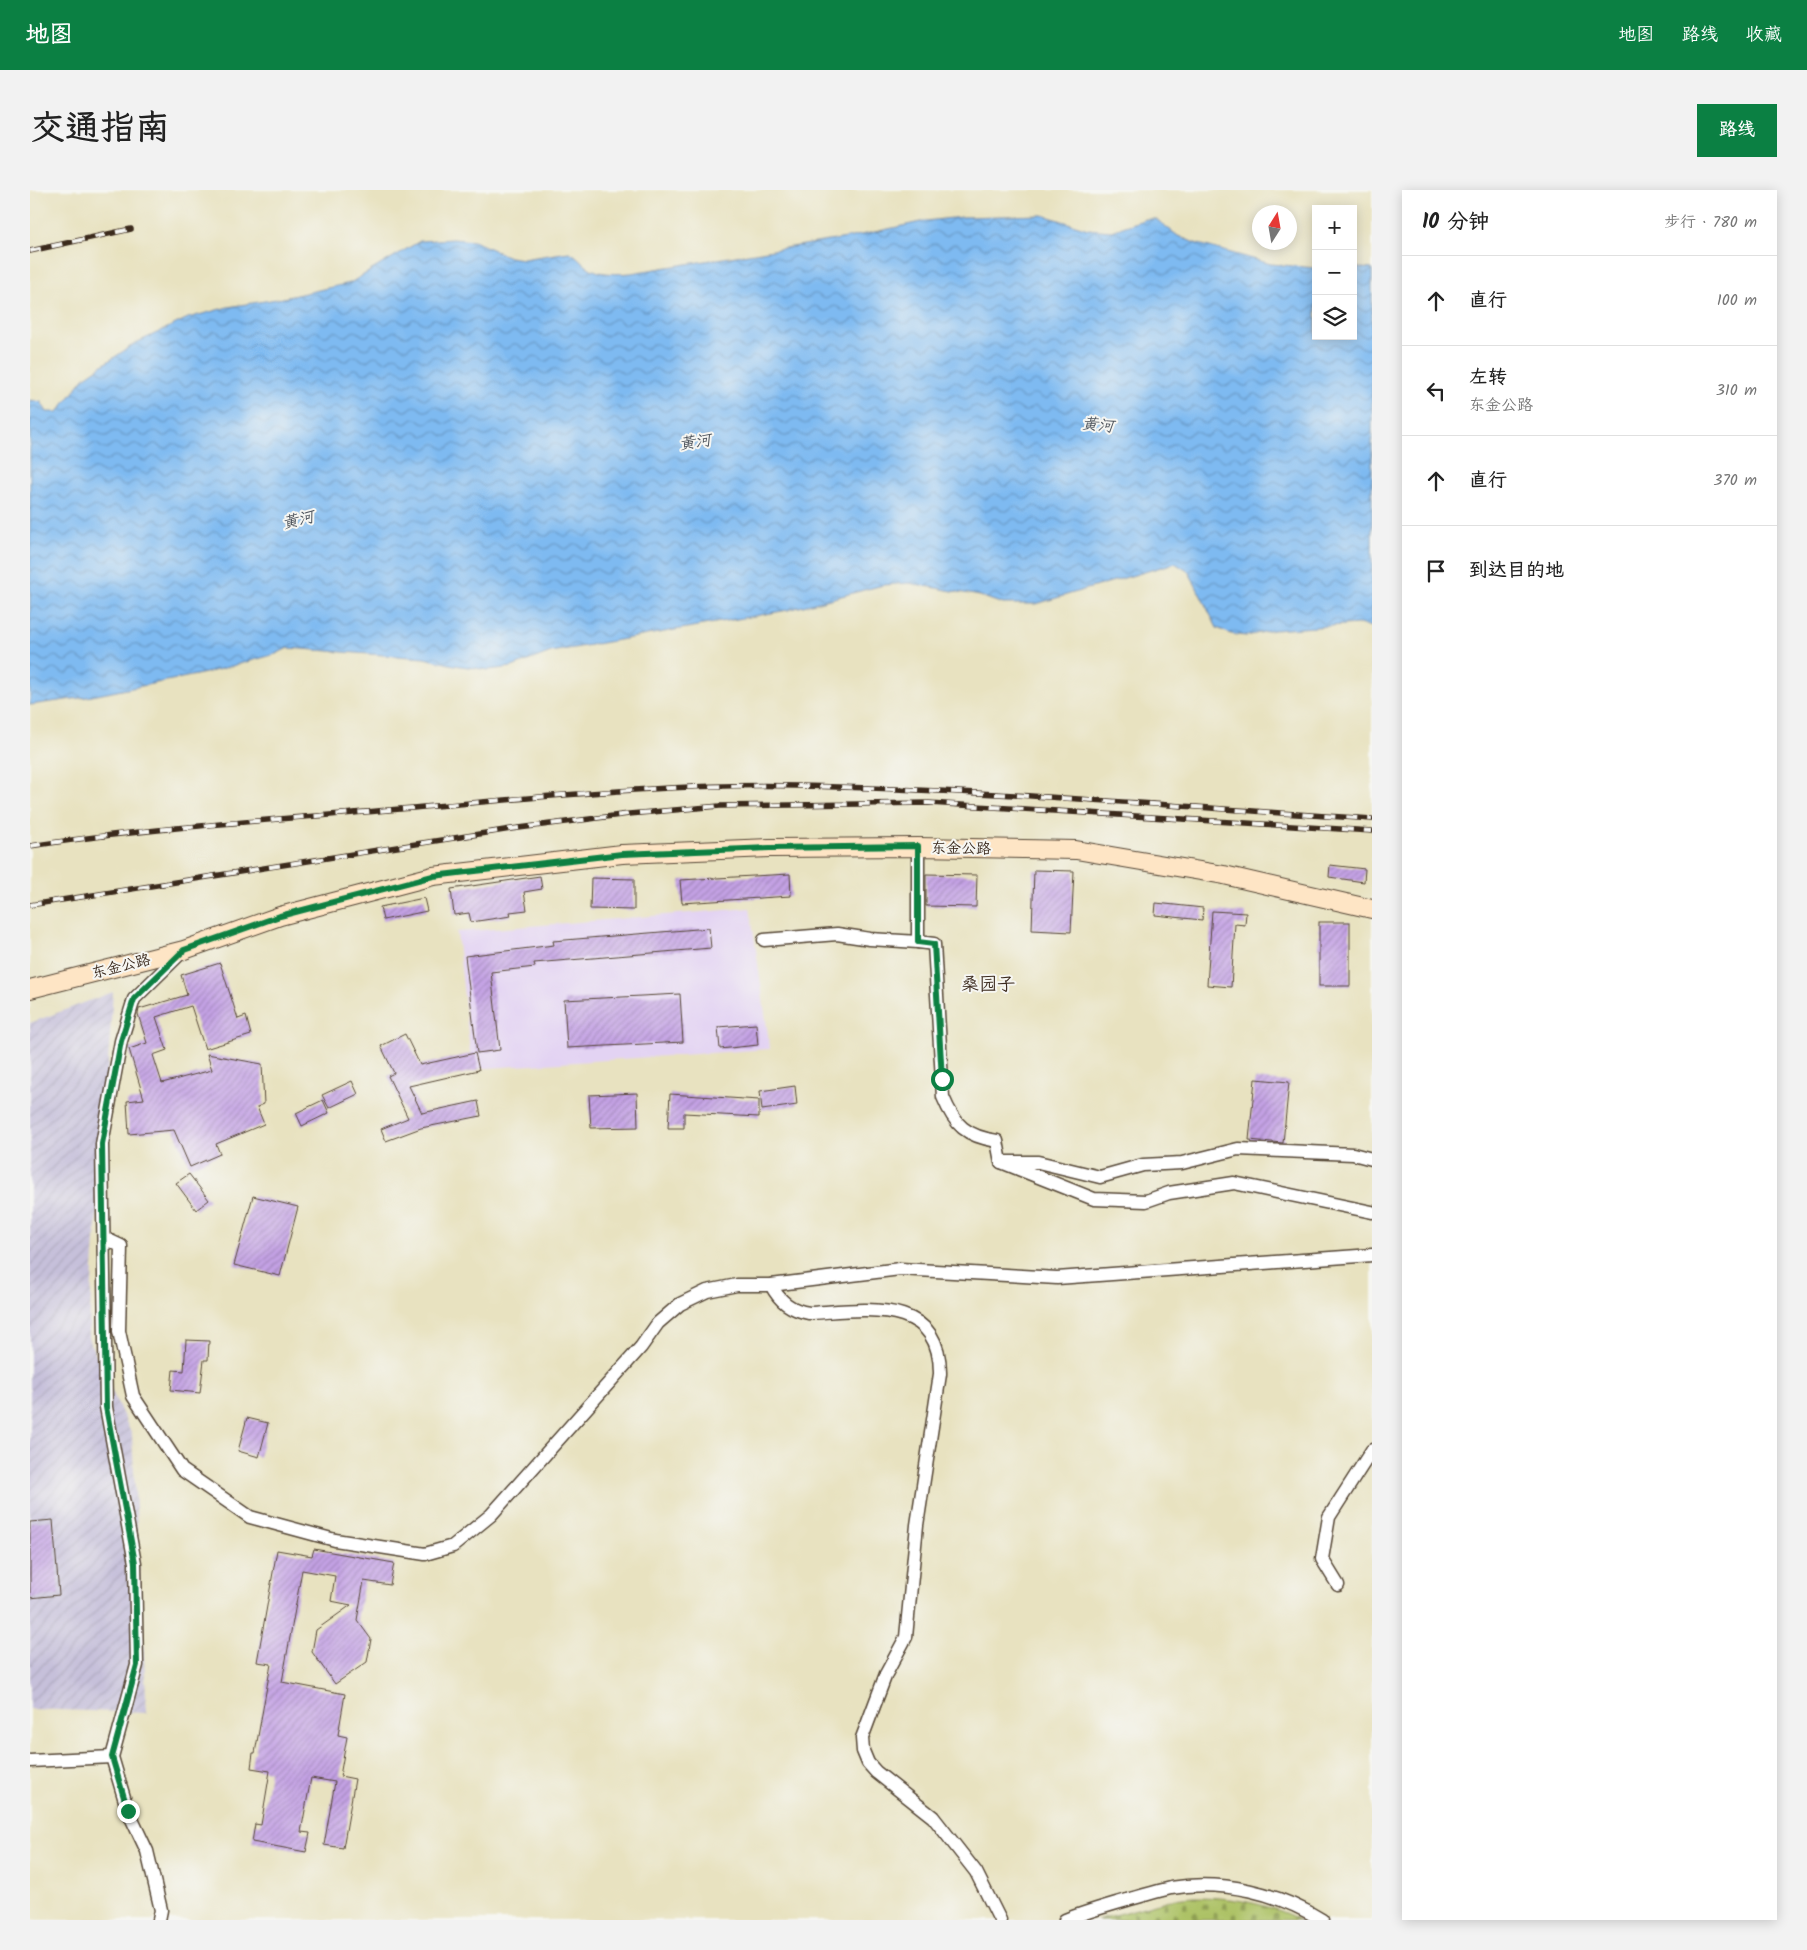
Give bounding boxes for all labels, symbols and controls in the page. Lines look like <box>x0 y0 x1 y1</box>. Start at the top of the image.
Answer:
text: 地图 <box>25 16 73 55</box>
text: 地图 <box>1618 21 1654 50</box>
text: 路线 <box>1682 21 1718 50</box>
text: 收藏 <box>1746 21 1782 50</box>
text: 交通指南 <box>30 102 170 158</box>
button: 路线 <box>1697 104 1777 157</box>
north arrow <box>1252 205 1297 250</box>
map controls <box>1312 205 1357 340</box>
button: + <box>1312 205 1357 250</box>
text: 10 分钟 <box>1422 206 1489 239</box>
text: 步行 · 780 m <box>1664 210 1757 235</box>
button: − <box>1312 250 1357 295</box>
text: 直行 <box>1469 286 1507 316</box>
icon: ahead <box>1422 287 1450 315</box>
text: 100 m <box>1717 288 1757 313</box>
button: layers <box>1312 295 1357 340</box>
text: 左转 <box>1469 363 1507 393</box>
icon: left <box>1422 377 1450 405</box>
text: 310 m <box>1716 378 1757 403</box>
text: 东金公路 <box>1469 393 1533 418</box>
water label: 黄河 <box>1081 411 1118 440</box>
water label: 黄河 <box>678 427 716 457</box>
text: 直行 <box>1469 466 1507 496</box>
icon: ahead <box>1422 467 1450 495</box>
text: 370 m <box>1713 468 1757 493</box>
water label: 黄河 <box>280 504 320 536</box>
text: 到达目的地 <box>1469 556 1564 586</box>
icon: arrive <box>1422 557 1450 585</box>
street label: 东金公路 <box>931 836 991 862</box>
street label: 东金公路 <box>89 948 153 986</box>
district label: 桑园子 <box>961 971 1015 1000</box>
route start <box>931 1068 954 1091</box>
route end <box>117 1800 140 1823</box>

